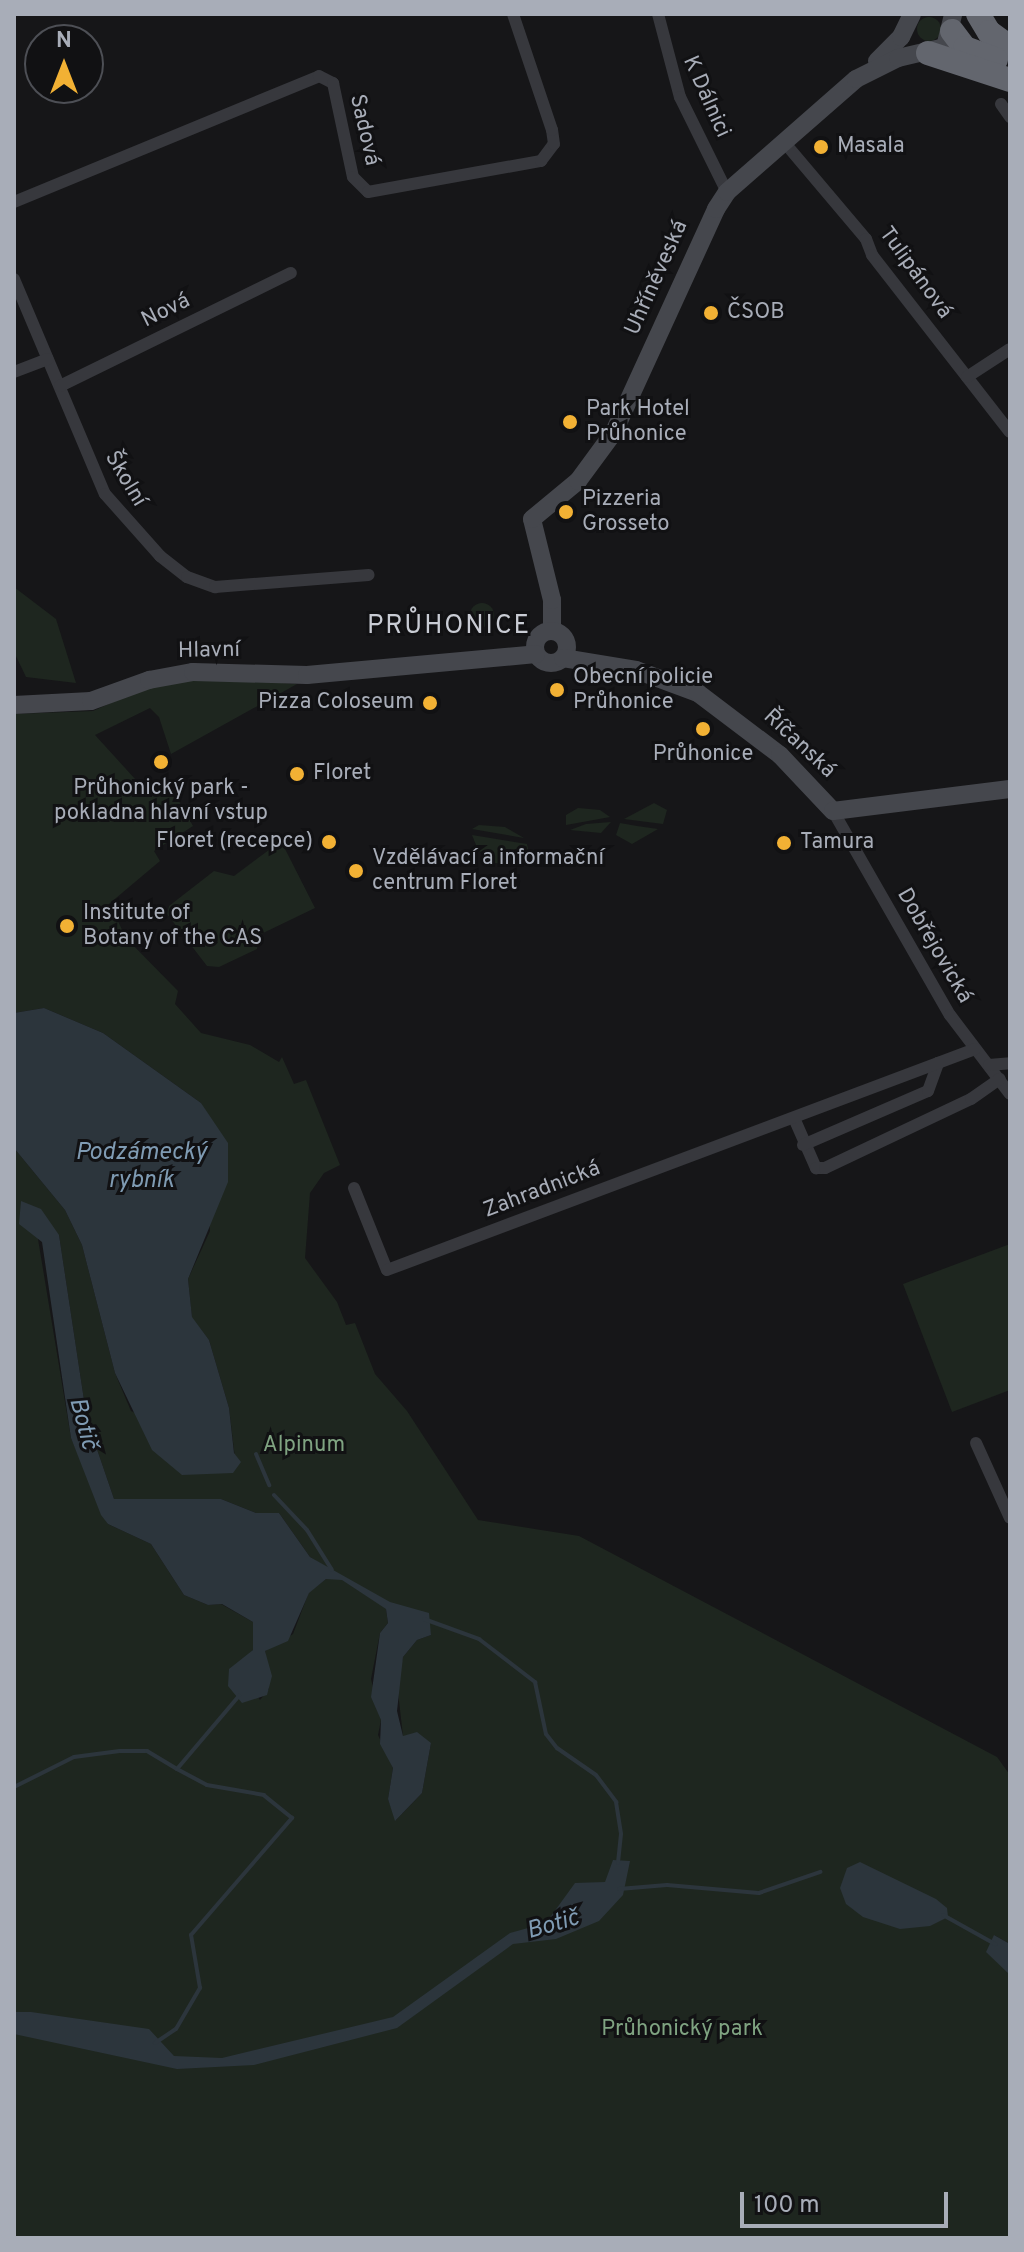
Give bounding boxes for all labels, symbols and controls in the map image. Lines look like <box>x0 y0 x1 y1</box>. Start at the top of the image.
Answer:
north arrow <box>24 24 104 104</box>
text: N <box>56 28 72 55</box>
street label: K Dálnici <box>676 52 736 142</box>
street label: Sadová <box>343 92 385 168</box>
place label: Masala <box>837 134 905 160</box>
marker: Masala <box>812 138 830 156</box>
street label: Uhříněveská <box>620 216 694 340</box>
street label: Tulipánová <box>873 222 957 324</box>
street label: Nová <box>137 288 195 334</box>
place label: ČSOB <box>727 300 785 326</box>
marker: ČSOB <box>702 304 720 322</box>
place label: Park Hotel Průhonice <box>586 396 690 448</box>
marker: Park Hotel Průhonice <box>561 413 579 431</box>
street label: Školní <box>98 446 152 512</box>
place label: Pizzeria Grosseto <box>582 486 670 538</box>
marker: Pizzeria Grosseto <box>557 503 575 521</box>
district label: PRŮHONICE <box>367 611 531 643</box>
street label: Hlavní <box>178 637 240 665</box>
place label: Obecní policie Průhonice <box>573 664 713 716</box>
marker: Obecní policie Průhonice <box>548 681 566 699</box>
place label: Pizza Coloseum <box>258 690 414 716</box>
marker: Pizza Coloseum <box>421 694 439 712</box>
street label: Říčanská <box>757 704 841 784</box>
marker: Průhonice <box>694 720 712 738</box>
place label: Průhonice <box>653 742 753 768</box>
marker: Průhonický park - pokladna hlavní vstup <box>152 753 170 771</box>
place label: Floret <box>313 761 371 787</box>
marker: Floret <box>288 765 306 783</box>
place label: Průhonický park - pokladna hlavní vstup <box>54 775 268 826</box>
place label: Floret (recepce) <box>156 829 313 855</box>
place label: Tamura <box>800 830 874 856</box>
marker: Floret (recepce) <box>320 833 338 851</box>
marker: Tamura <box>775 834 793 852</box>
place label: Vzdělávací a informační centrum Floret <box>372 845 604 896</box>
marker: Vzdělávací a informační centrum Floret <box>347 862 365 880</box>
street label: Dobřejovická <box>890 884 978 1008</box>
place label: Institute of Botany of the CAS <box>83 900 262 952</box>
marker: Institute of Botany of the CAS <box>58 917 76 935</box>
water label: Podzámecký rybník <box>75 1140 207 1196</box>
street label: Zahradnická <box>480 1156 604 1224</box>
water label: Botič <box>61 1395 103 1453</box>
park label: Alpinum <box>263 1433 345 1459</box>
water label: Botič <box>524 1905 582 1947</box>
park label: Průhonický park <box>601 2017 763 2043</box>
scale bar <box>744 2176 952 2226</box>
text: 100 m <box>754 2191 820 2221</box>

